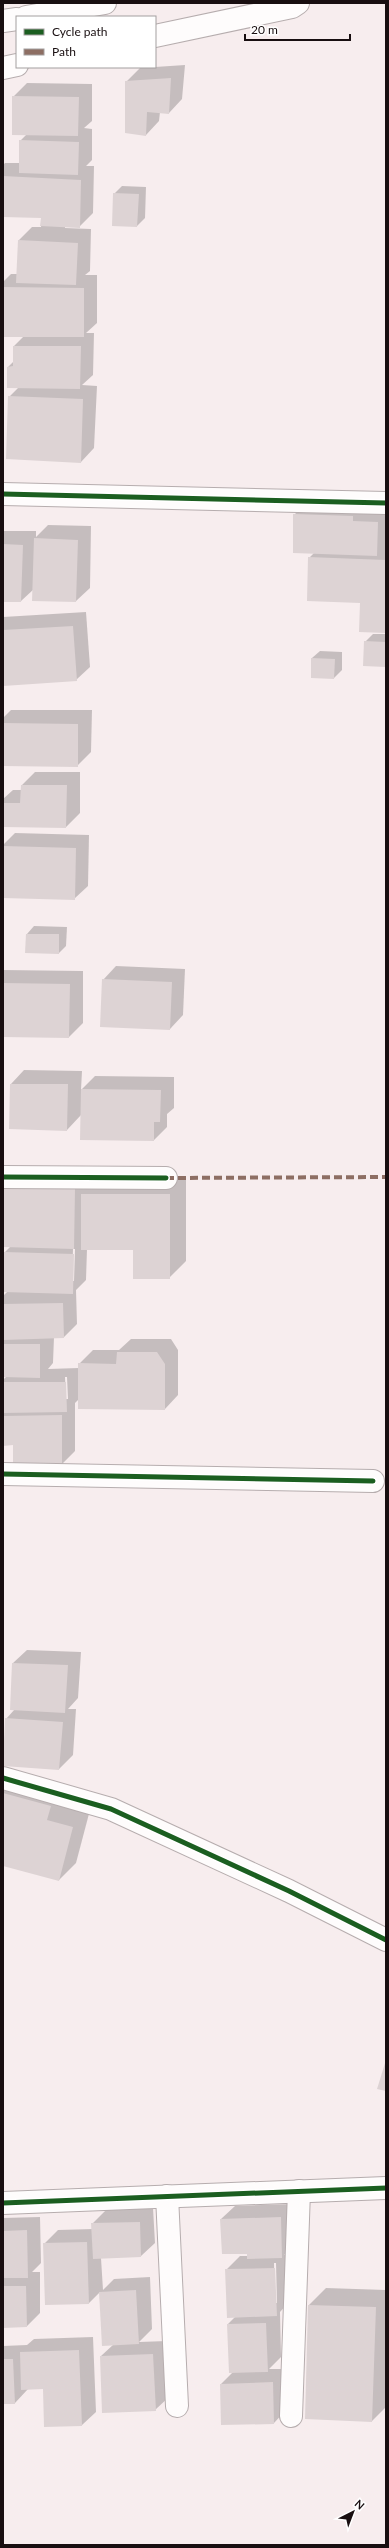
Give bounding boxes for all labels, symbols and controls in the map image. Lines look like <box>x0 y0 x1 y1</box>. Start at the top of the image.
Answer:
legend <box>16 16 156 68</box>
scale bar <box>245 16 350 42</box>
text: 20 m <box>251 22 278 37</box>
text: Cycle path <box>52 24 107 39</box>
text: Path <box>52 44 76 59</box>
north arrow <box>333 2492 373 2532</box>
text: N <box>353 2497 368 2512</box>

